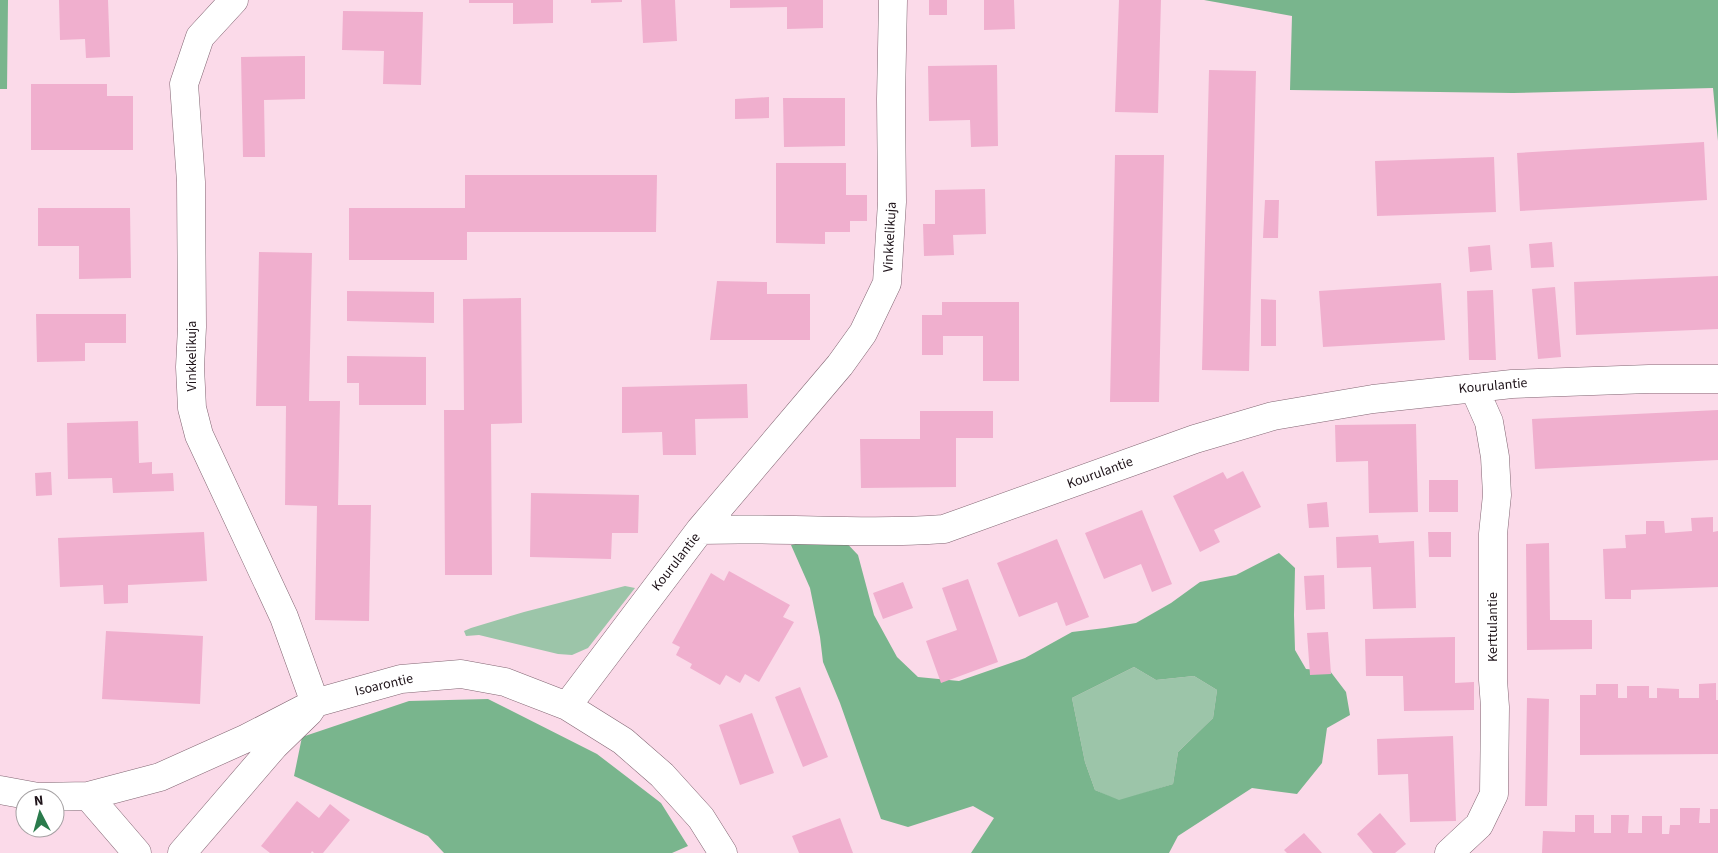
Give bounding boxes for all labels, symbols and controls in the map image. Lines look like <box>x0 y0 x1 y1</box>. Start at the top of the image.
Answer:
street label: Vinkkelikuja <box>878 201 902 273</box>
street label: Vinkkelikuja <box>182 321 202 391</box>
street label: Kourulantie <box>1458 373 1528 399</box>
street label: Kourulantie <box>1064 452 1136 494</box>
street label: Kourulantie <box>647 529 705 595</box>
street label: Kerttulantie <box>1483 592 1503 662</box>
street label: Isoarontie <box>353 669 415 701</box>
north arrow <box>15 788 65 838</box>
text: N <box>33 791 44 811</box>

